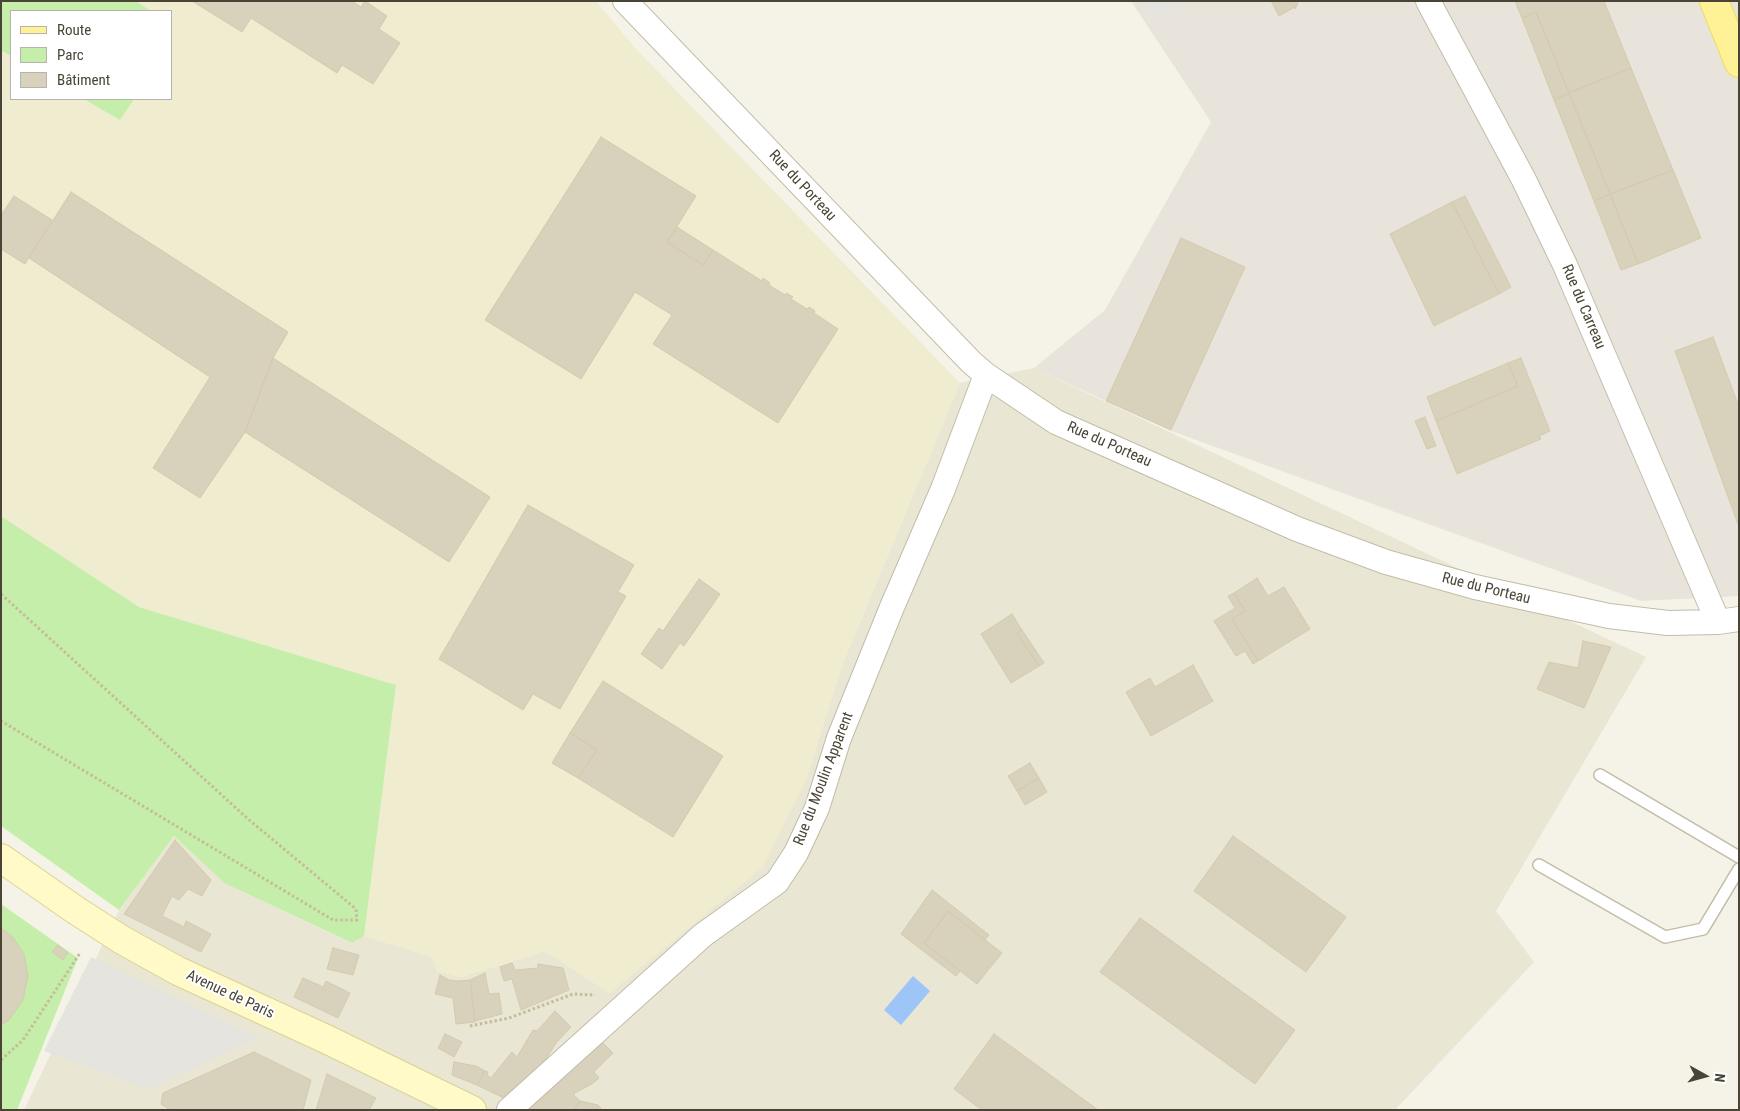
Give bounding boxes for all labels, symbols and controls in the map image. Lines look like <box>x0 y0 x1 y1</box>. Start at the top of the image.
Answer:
legend <box>10 10 172 100</box>
text: Route <box>57 21 91 39</box>
text: Parc <box>57 46 84 64</box>
text: Bâtiment <box>57 71 110 89</box>
street label: Rue du Porteau <box>765 147 839 225</box>
street label: Rue du Carreau <box>1557 262 1609 352</box>
street label: Rue du Porteau <box>1064 418 1154 472</box>
street label: Rue du Porteau <box>1440 569 1532 609</box>
street label: Rue du Moulin Apparent <box>790 710 858 848</box>
street label: Avenue de Paris <box>183 967 277 1023</box>
north arrow <box>1680 1051 1730 1101</box>
text: N <box>1711 1073 1728 1083</box>

